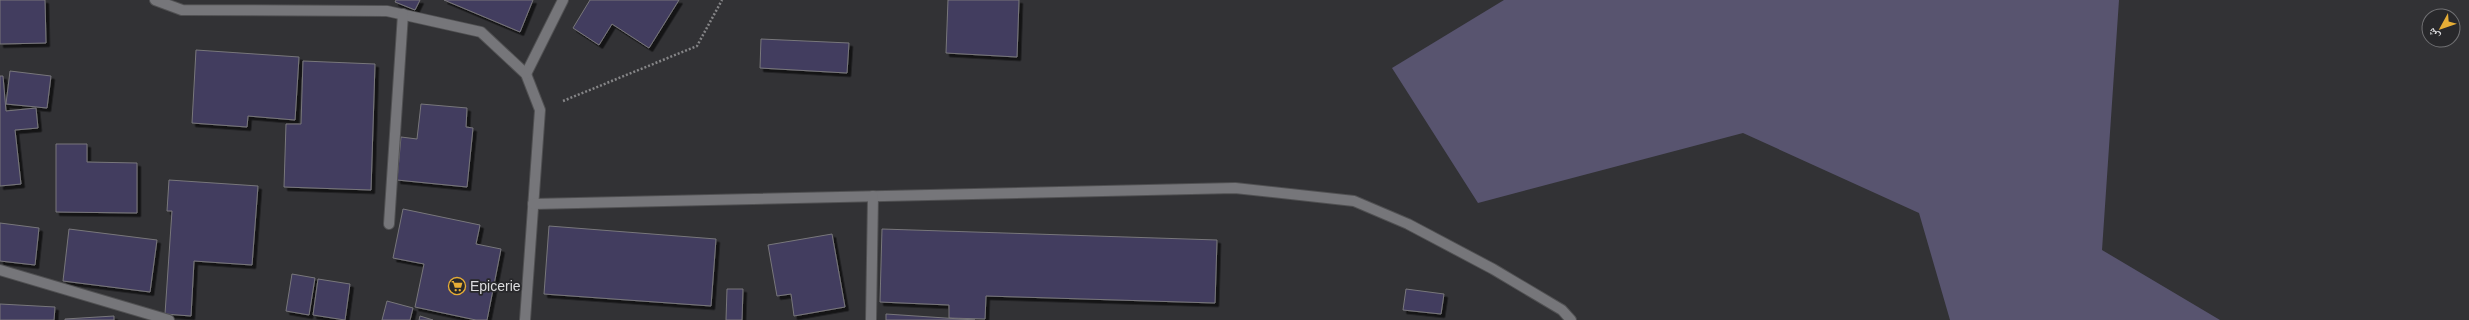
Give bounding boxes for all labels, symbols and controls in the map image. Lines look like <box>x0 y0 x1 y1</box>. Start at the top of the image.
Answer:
north arrow <box>2421 8 2461 48</box>
text: ش <box>2425 25 2443 43</box>
supermarket icon: Epicerie <box>447 276 467 296</box>
place label: Epicerie <box>470 278 521 294</box>

